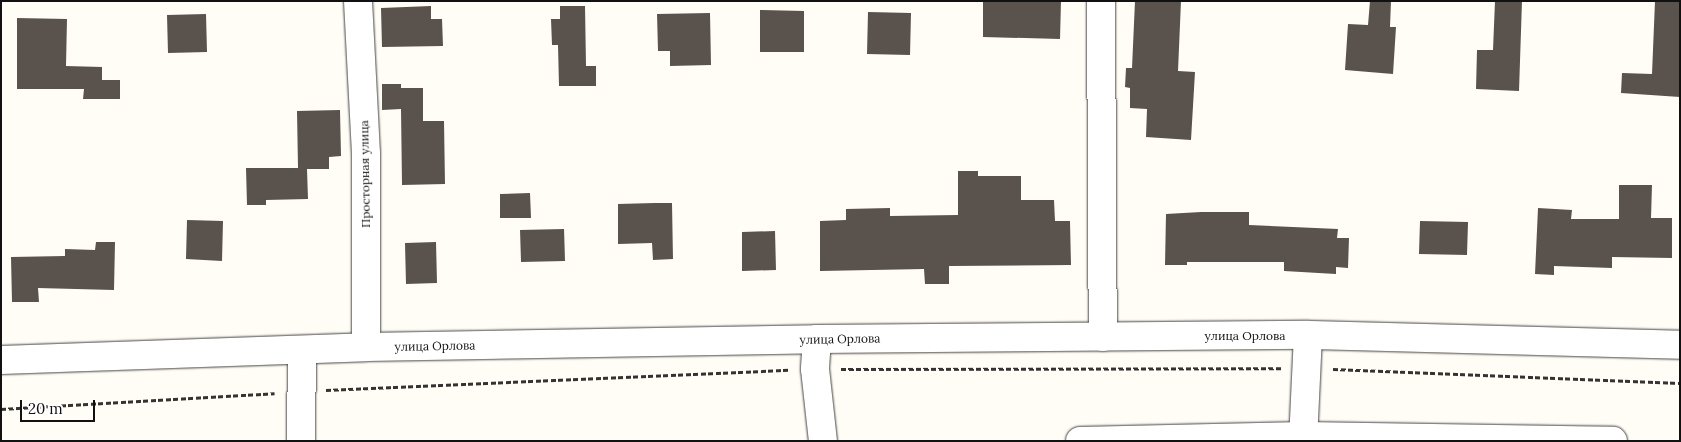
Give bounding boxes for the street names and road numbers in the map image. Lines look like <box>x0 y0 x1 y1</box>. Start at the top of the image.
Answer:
street label: Просторная улица <box>357 120 373 228</box>
street label: улица Орлова <box>1205 329 1285 343</box>
street label: улица Орлова <box>799 331 881 347</box>
street label: улица Орлова <box>394 338 476 354</box>

